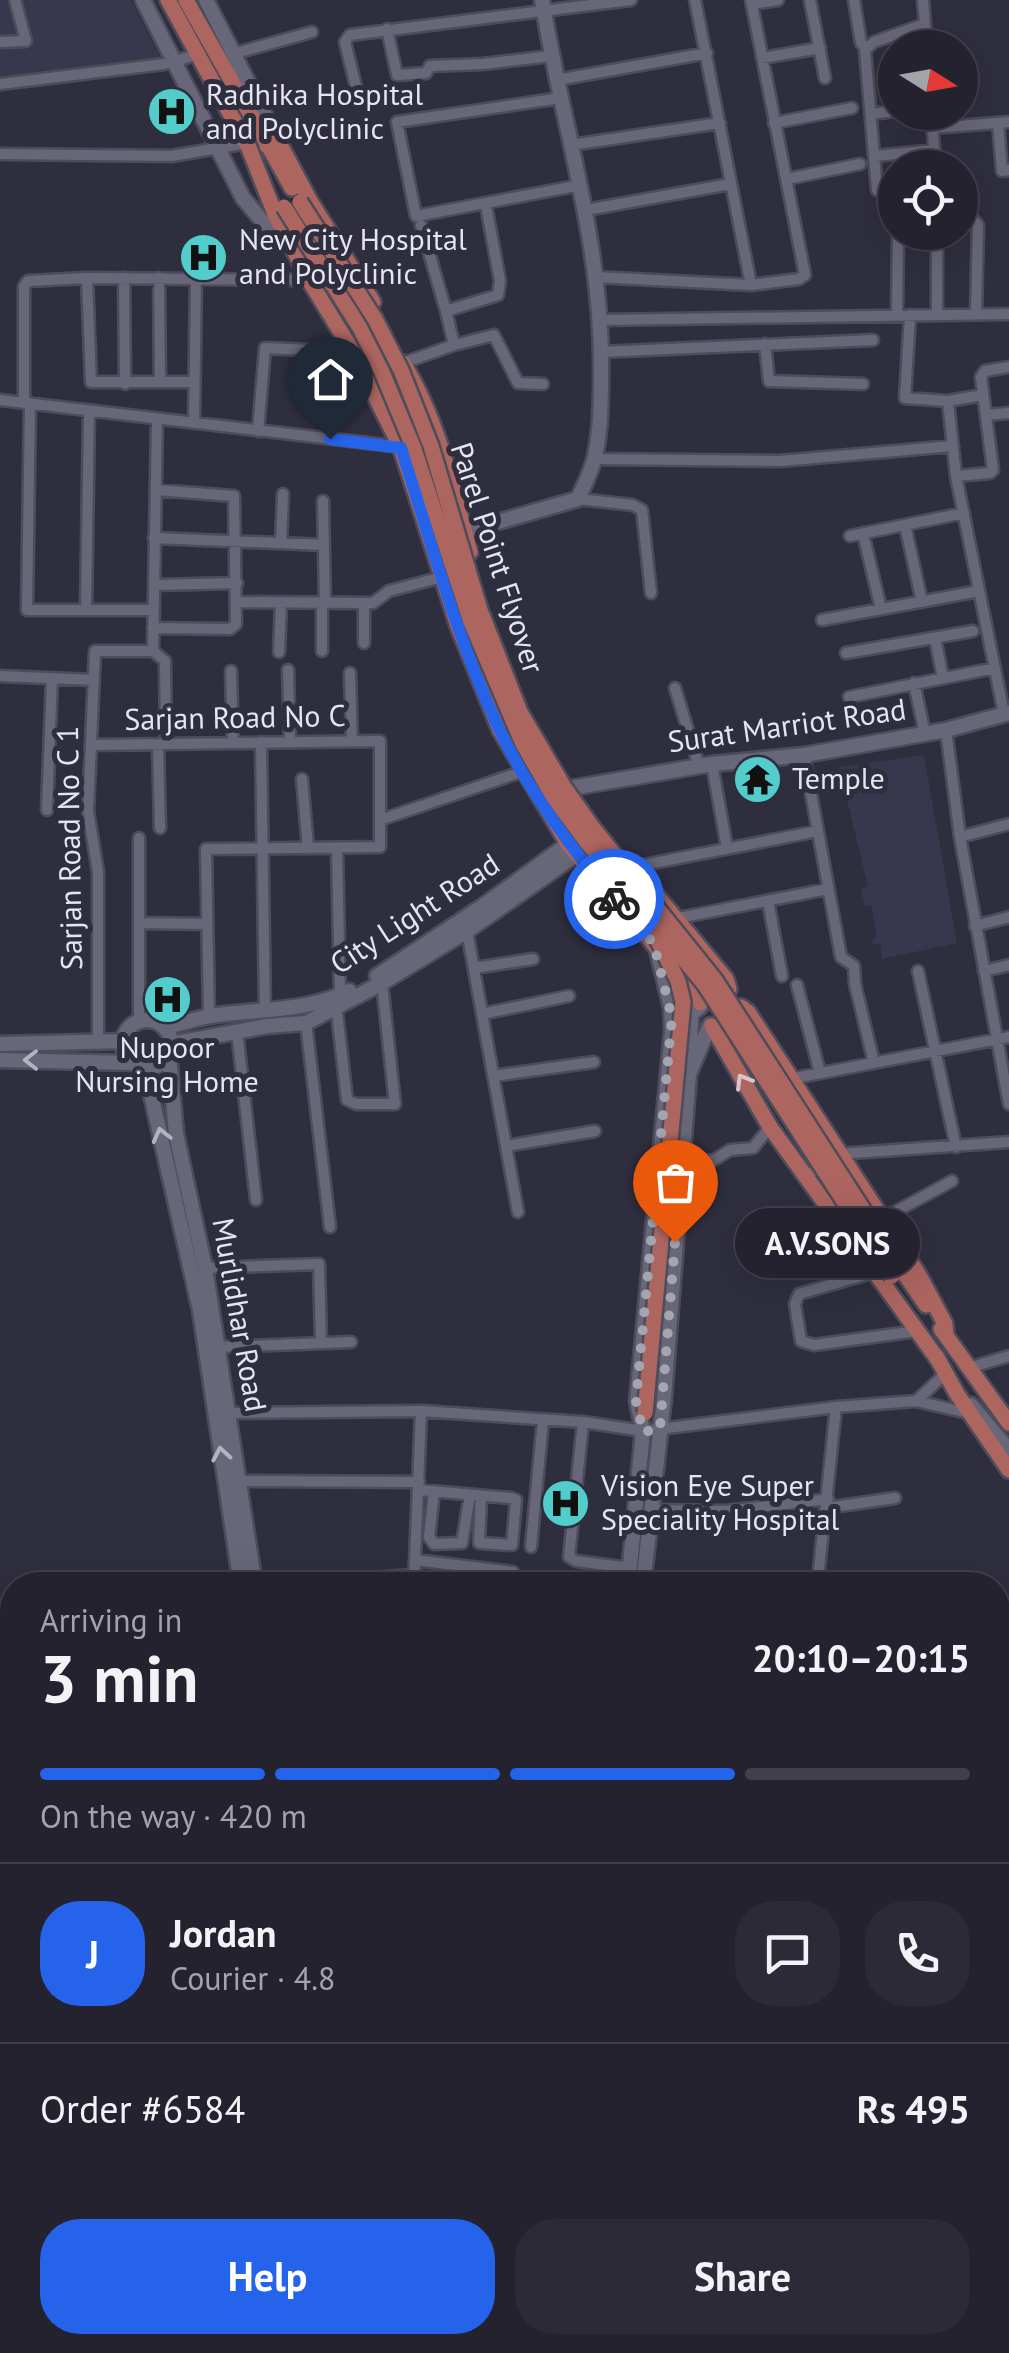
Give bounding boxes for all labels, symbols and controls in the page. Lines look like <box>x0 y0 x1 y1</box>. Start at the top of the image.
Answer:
north arrow <box>878 30 978 130</box>
map controls <box>878 30 978 250</box>
place label: Radhika Hospital and Polyclinic <box>206 74 423 147</box>
hospital icon: Radhika Hospital and Polyclinic <box>145 86 197 138</box>
button: locate <box>878 150 978 250</box>
place label: New City Hospital and Polyclinic <box>239 219 467 292</box>
hospital icon: New City Hospital and Polyclinic <box>178 231 230 283</box>
pin <box>288 337 373 440</box>
icon: home <box>303 352 358 407</box>
street label: Parel Point Flyover <box>443 437 554 678</box>
street label: Surat Marriot Road <box>665 688 908 761</box>
street label: Sarjan Road No C <box>124 695 346 738</box>
street label: Sarjan Road No C 1 <box>47 725 90 971</box>
temple icon: Temple <box>731 753 783 805</box>
place label: Temple <box>792 758 885 797</box>
street label: City Light Road <box>322 844 506 982</box>
courier <box>564 849 664 949</box>
icon: bike <box>587 872 642 927</box>
hospital icon: Nupoor Nursing Home <box>141 973 193 1025</box>
place label: Nupoor Nursing Home <box>75 1027 259 1100</box>
one-way arrow <box>22 1049 38 1071</box>
one-way arrow <box>736 1074 755 1092</box>
one-way arrow <box>152 1127 173 1144</box>
pin <box>633 1140 718 1243</box>
icon: bag <box>648 1155 703 1210</box>
callout: A.V.SONS <box>735 1207 920 1277</box>
street label: Murlidhar Road <box>204 1215 277 1415</box>
text: A.V.SONS <box>765 1222 890 1264</box>
one-way arrow <box>211 1446 232 1462</box>
place label: Vision Eye Super Speciality Hospital <box>600 1465 840 1538</box>
hospital icon: Vision Eye Super Speciality Hospital <box>540 1477 592 1529</box>
text: Arriving in <box>40 1599 182 1641</box>
text: 20:10–20:15 <box>752 1633 970 1682</box>
text: 3 min <box>40 1636 199 1720</box>
text: On the way · 420 m <box>40 1795 307 1837</box>
button: chat <box>735 1901 840 2006</box>
button: phone <box>865 1901 970 2006</box>
text: Jordan <box>170 1908 276 1957</box>
text: J <box>86 1929 99 1978</box>
text: Courier · 4.8 <box>170 1957 336 1999</box>
text: Order #6584 <box>40 2084 245 2133</box>
text: Rs 495 <box>857 2084 970 2133</box>
button: Help <box>40 2219 495 2334</box>
button: Share <box>515 2219 970 2334</box>

